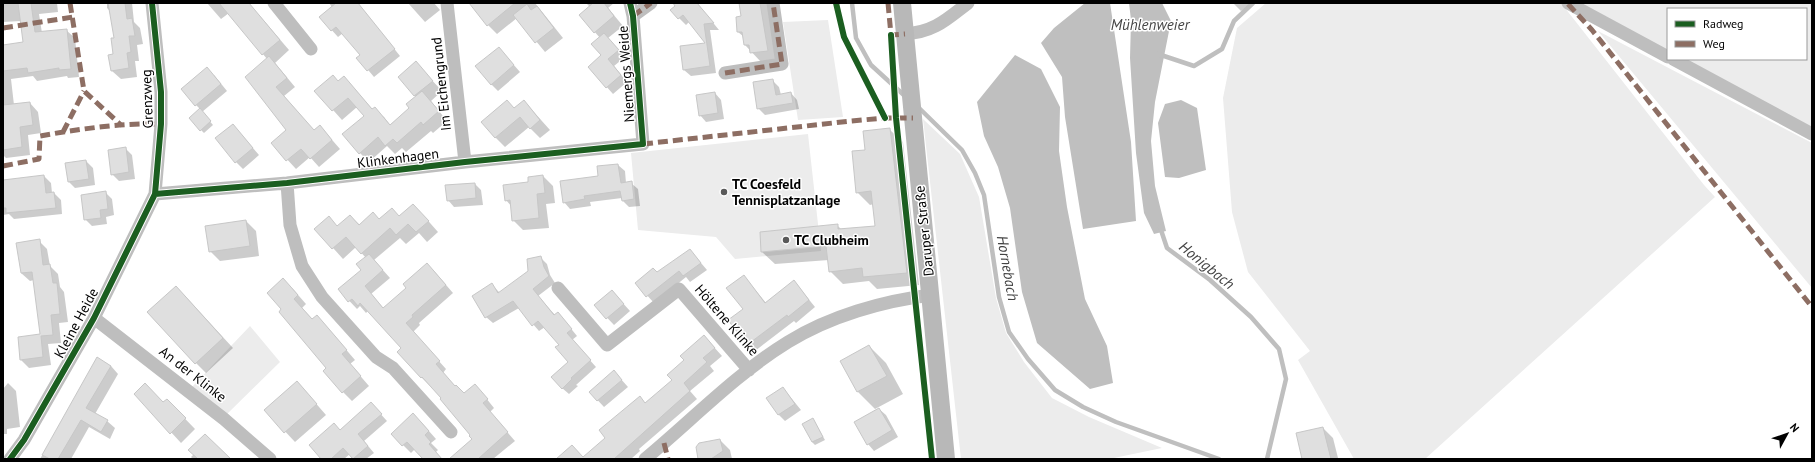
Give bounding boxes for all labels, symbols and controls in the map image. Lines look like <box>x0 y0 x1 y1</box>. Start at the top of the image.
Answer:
legend <box>1667 8 1807 60</box>
water label: Mühlenweier <box>1111 15 1190 34</box>
text: Radweg <box>1703 16 1744 31</box>
street label: Niemergs Weide <box>614 25 638 123</box>
street label: Im Eichengrund <box>427 36 455 132</box>
text: Weg <box>1703 36 1725 51</box>
street label: Grenzweg <box>137 69 157 129</box>
street label: Klinkenhagen <box>356 144 440 172</box>
place label: TC Coesfeld Tennisplatzanlage <box>732 175 840 209</box>
street label: Daruper Straße <box>910 185 938 277</box>
marker: TC Coesfeld Tennisplatzanlage <box>719 187 729 197</box>
place label: TC Clubheim <box>794 231 869 249</box>
water label: Hornebach <box>993 234 1023 302</box>
marker: TC Clubheim <box>781 235 791 245</box>
water label: Honigbach <box>1175 237 1239 293</box>
street label: Höltene Klinke <box>691 281 763 359</box>
street label: Kleine Heide <box>50 285 102 361</box>
street label: An der Klinke <box>156 342 230 406</box>
north arrow <box>1767 414 1807 454</box>
text: N <box>1787 420 1802 435</box>

